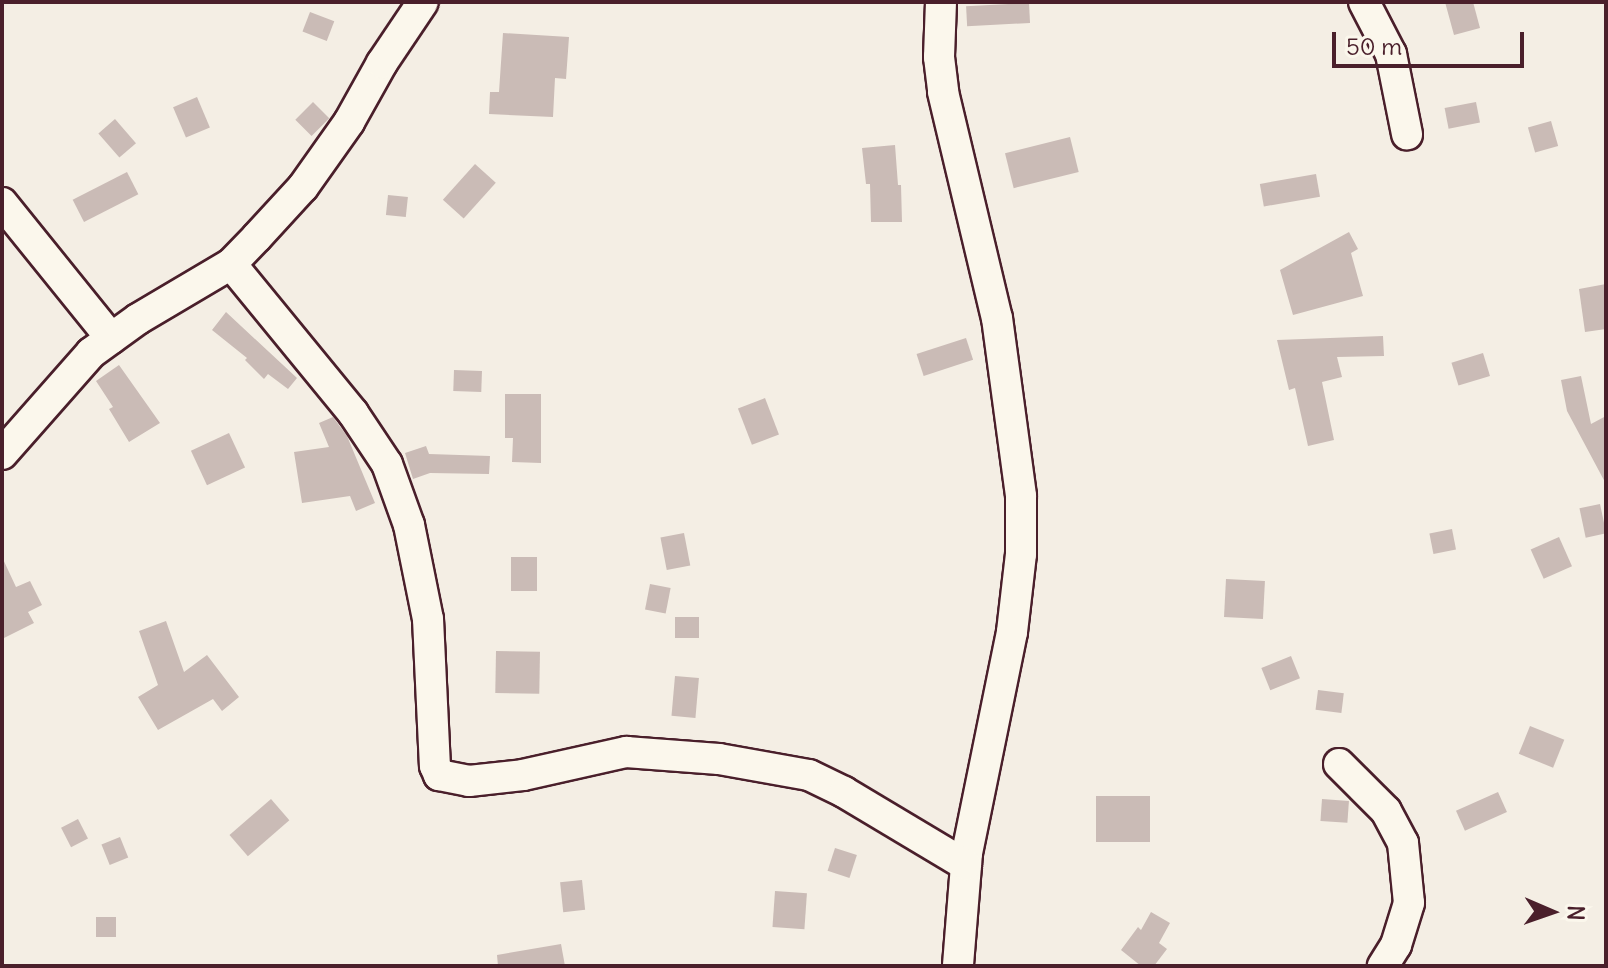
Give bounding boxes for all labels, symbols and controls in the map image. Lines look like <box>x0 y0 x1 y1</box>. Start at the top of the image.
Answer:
scale bar <box>1336 16 1528 66</box>
text: 50 m <box>1346 31 1402 61</box>
north arrow <box>1512 872 1592 952</box>
text: N <box>1562 905 1590 921</box>

